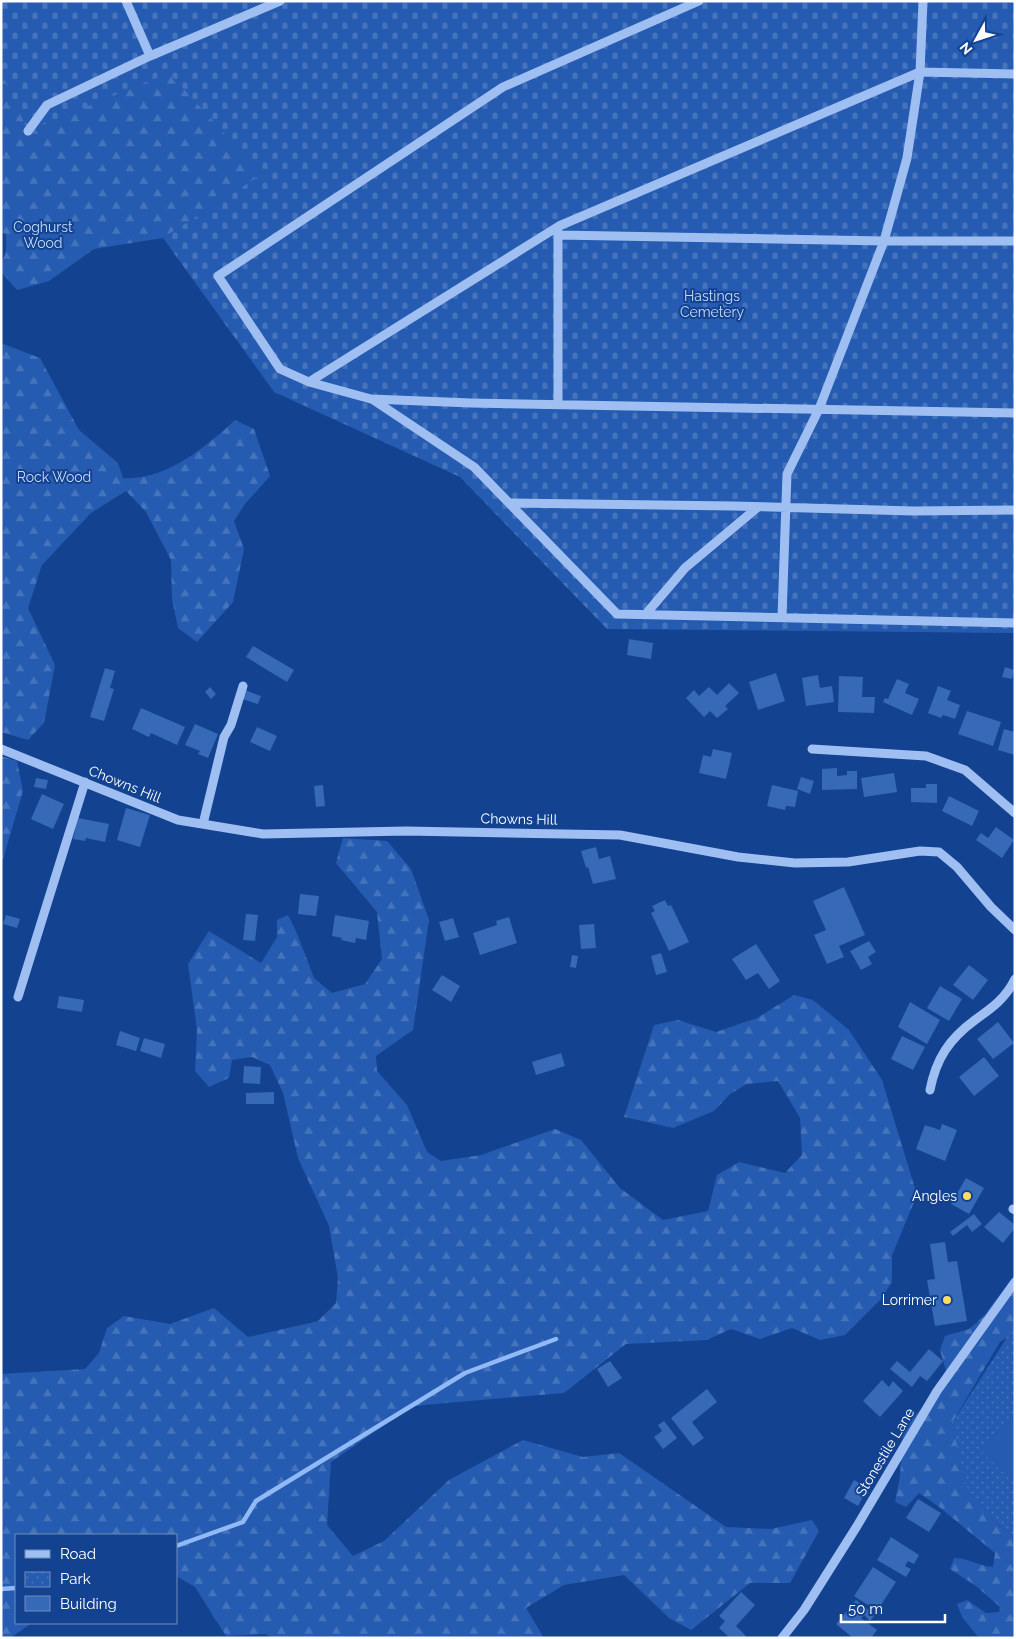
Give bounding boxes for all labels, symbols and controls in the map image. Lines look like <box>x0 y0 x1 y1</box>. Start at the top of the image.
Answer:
north arrow <box>951 15 1001 65</box>
text: N <box>956 39 976 58</box>
park label: Coghurst Wood <box>13 219 73 251</box>
park label: Hastings Cemetery <box>680 288 744 320</box>
park label: Rock Wood <box>17 469 91 485</box>
street label: Chowns Hill <box>86 762 164 806</box>
street label: Chowns Hill <box>481 810 558 828</box>
place label: Angles <box>912 1188 957 1204</box>
marker: Angles <box>961 1190 973 1202</box>
place label: Lorrimer <box>882 1292 937 1308</box>
marker: Lorrimer <box>941 1294 953 1306</box>
street label: Stonestile Lane <box>852 1405 918 1499</box>
legend <box>15 1534 178 1624</box>
text: Road <box>60 1545 96 1563</box>
text: Park <box>60 1570 91 1588</box>
scale bar <box>841 1592 945 1624</box>
text: Building <box>60 1595 117 1613</box>
text: 50 m <box>848 1600 883 1618</box>

